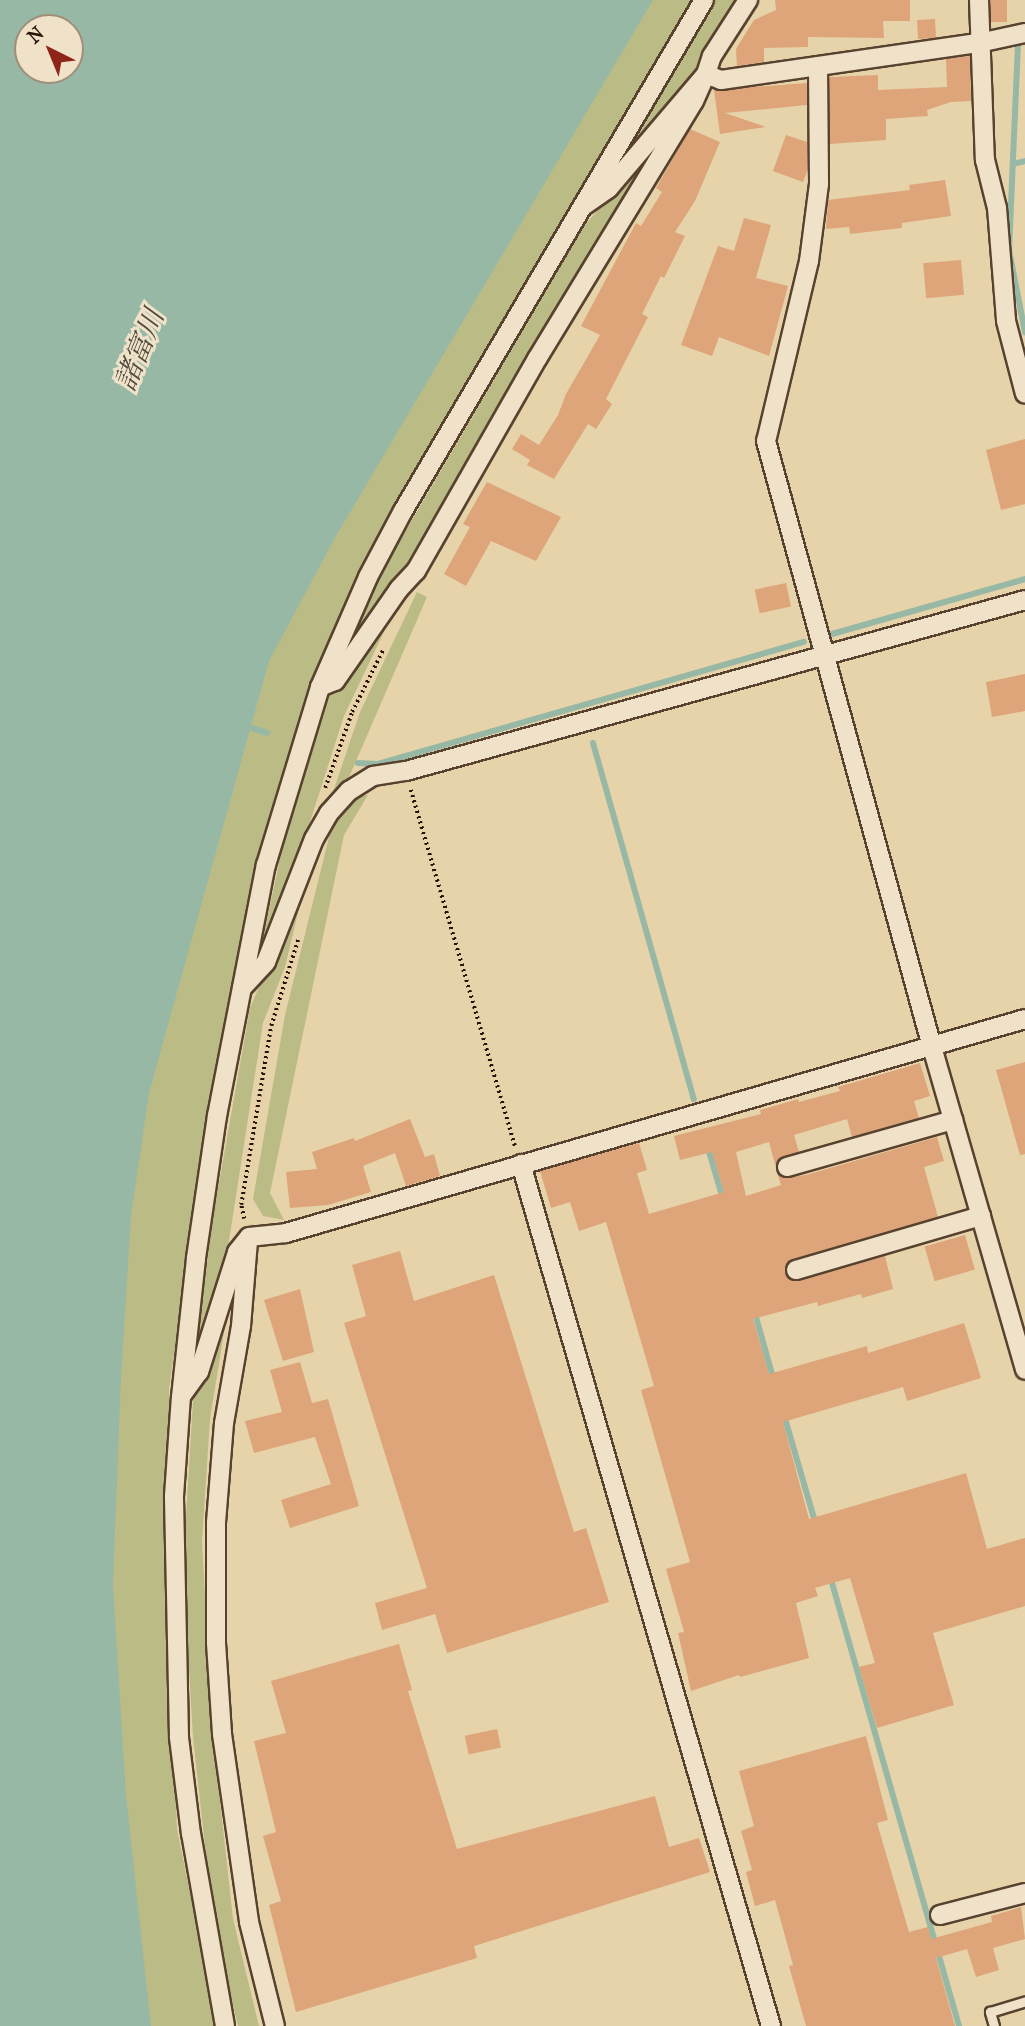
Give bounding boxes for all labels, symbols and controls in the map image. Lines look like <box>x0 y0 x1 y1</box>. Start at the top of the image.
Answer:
north arrow <box>14 14 84 84</box>
text: N <box>23 22 49 48</box>
water label: 諸富川 <box>109 305 171 395</box>

